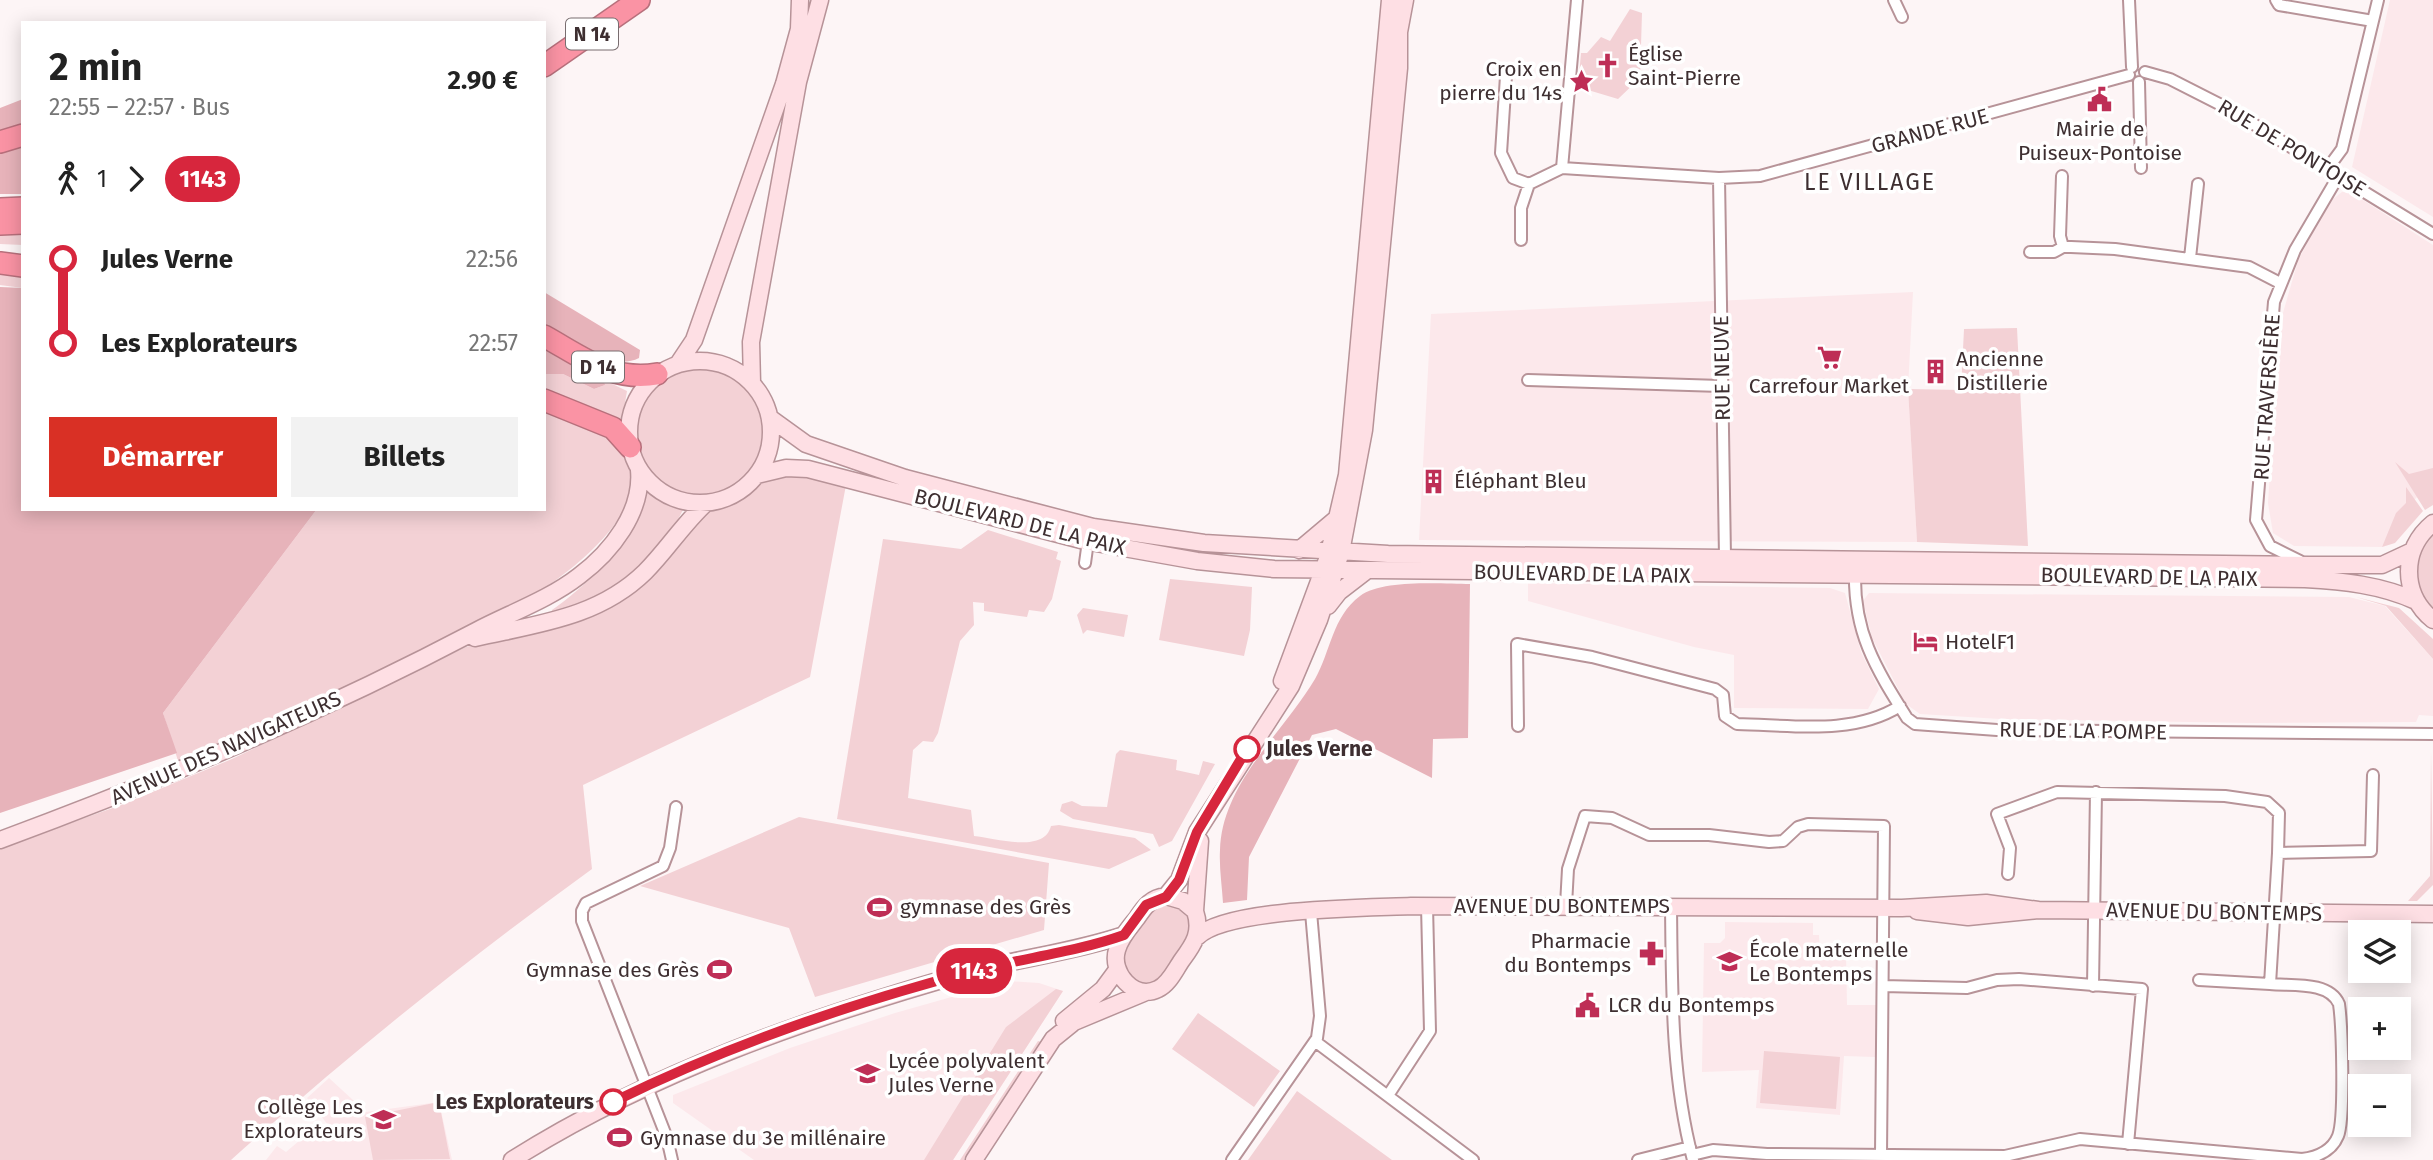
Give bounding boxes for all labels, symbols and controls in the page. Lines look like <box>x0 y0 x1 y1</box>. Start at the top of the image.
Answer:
road number: N 14 <box>566 18 618 50</box>
place label: Église Saint-Pierre <box>1628 41 1741 91</box>
text: 2 min <box>49 44 142 90</box>
church icon: Église Saint-Pierre <box>1594 52 1622 80</box>
place label: Croix en pierre du 14s <box>1439 56 1562 106</box>
text: 2.90 € <box>448 65 518 96</box>
place icon: Croix en pierre du 14s <box>1568 67 1596 95</box>
public building icon: Mairie de Puiseux-Pontoise <box>2086 86 2114 114</box>
text: 22:55 – 22:57 · Bus <box>49 93 230 121</box>
street label: RUE DE PONTOISE <box>2213 94 2371 202</box>
street label: GRANDE RUE <box>1869 103 1991 159</box>
place label: Mairie de Puiseux-Pontoise <box>2018 116 2182 166</box>
icon: walk <box>49 160 87 198</box>
icon: forward <box>117 160 155 198</box>
text: 1 <box>97 165 107 193</box>
text: 1143 <box>179 165 226 193</box>
district label: LE VILLAGE <box>1804 168 1936 196</box>
text: Jules Verne <box>101 244 233 275</box>
text: 22:56 <box>466 245 518 273</box>
street label: RUE TRAVERSIÈRE <box>2248 313 2286 481</box>
street label: RUE NEUVE <box>1708 315 1736 421</box>
text: Les Explorateurs <box>101 328 297 359</box>
text: 22:57 <box>468 329 518 357</box>
supermarket icon: Carrefour Market <box>1815 343 1843 371</box>
place label: Ancienne Distillerie <box>1956 346 2048 396</box>
road number: D 14 <box>572 352 624 382</box>
building icon: Ancienne Distillerie <box>1922 357 1950 385</box>
place label: Carrefour Market <box>1749 373 1910 399</box>
button: Démarrer <box>49 417 277 497</box>
button: Billets <box>291 417 518 497</box>
building icon: Éléphant Bleu <box>1420 467 1448 495</box>
place label: Éléphant Bleu <box>1454 468 1587 494</box>
street label: BOULEVARD DE LA PAIX <box>912 483 1129 561</box>
street label: BOULEVARD DE LA PAIX <box>1473 559 1691 589</box>
street label: BOULEVARD DE LA PAIX <box>2040 562 2258 592</box>
hotel icon: HotelF1 <box>1911 628 1939 656</box>
place label: HotelF1 <box>1945 629 2015 655</box>
street label: AVENUE DES NAVIGATEURS <box>107 685 345 811</box>
street label: RUE DE LA POMPE <box>1999 717 2167 745</box>
marker: Jules Verne <box>1234 736 1260 762</box>
place label: Jules Verne <box>1265 736 1373 762</box>
sports icon: gymnase des Grès <box>866 893 894 921</box>
street label: AVENUE DU BONTEMPS <box>1454 893 1670 919</box>
place label: gymnase des Grès <box>900 894 1071 920</box>
street label: AVENUE DU BONTEMPS <box>2106 897 2322 927</box>
map controls <box>2348 920 2411 1137</box>
button: layers <box>2348 920 2411 983</box>
place label: Pharmacie du Bontemps <box>1504 928 1631 978</box>
place label: École maternelle Le Bontemps <box>1749 937 1908 987</box>
pharmacy icon: Pharmacie du Bontemps <box>1637 939 1665 967</box>
line badge: 1143 <box>925 948 1023 994</box>
school or university icon: École maternelle Le Bontemps <box>1715 948 1743 976</box>
sports icon: Gymnase des Grès <box>705 956 733 984</box>
place label: Gymnase des Grès <box>526 957 699 983</box>
text: 1143 <box>950 957 998 985</box>
public building icon: LCR du Bontemps <box>1574 991 1602 1019</box>
place label: LCR du Bontemps <box>1608 992 1774 1018</box>
button: + <box>2348 997 2411 1060</box>
place label: Lycée polyvalent Jules Verne <box>888 1048 1045 1098</box>
school or university icon: Lycée polyvalent Jules Verne <box>854 1059 882 1087</box>
button: − <box>2348 1074 2411 1137</box>
place label: Les Explorateurs <box>435 1089 594 1115</box>
marker: Les Explorateurs <box>600 1089 626 1115</box>
place label: Collège Les Explorateurs <box>243 1094 363 1144</box>
school or university icon: Collège Les Explorateurs <box>369 1105 397 1133</box>
sports icon: Gymnase du 3e millénaire <box>606 1124 634 1152</box>
place label: Gymnase du 3e millénaire <box>640 1125 886 1151</box>

